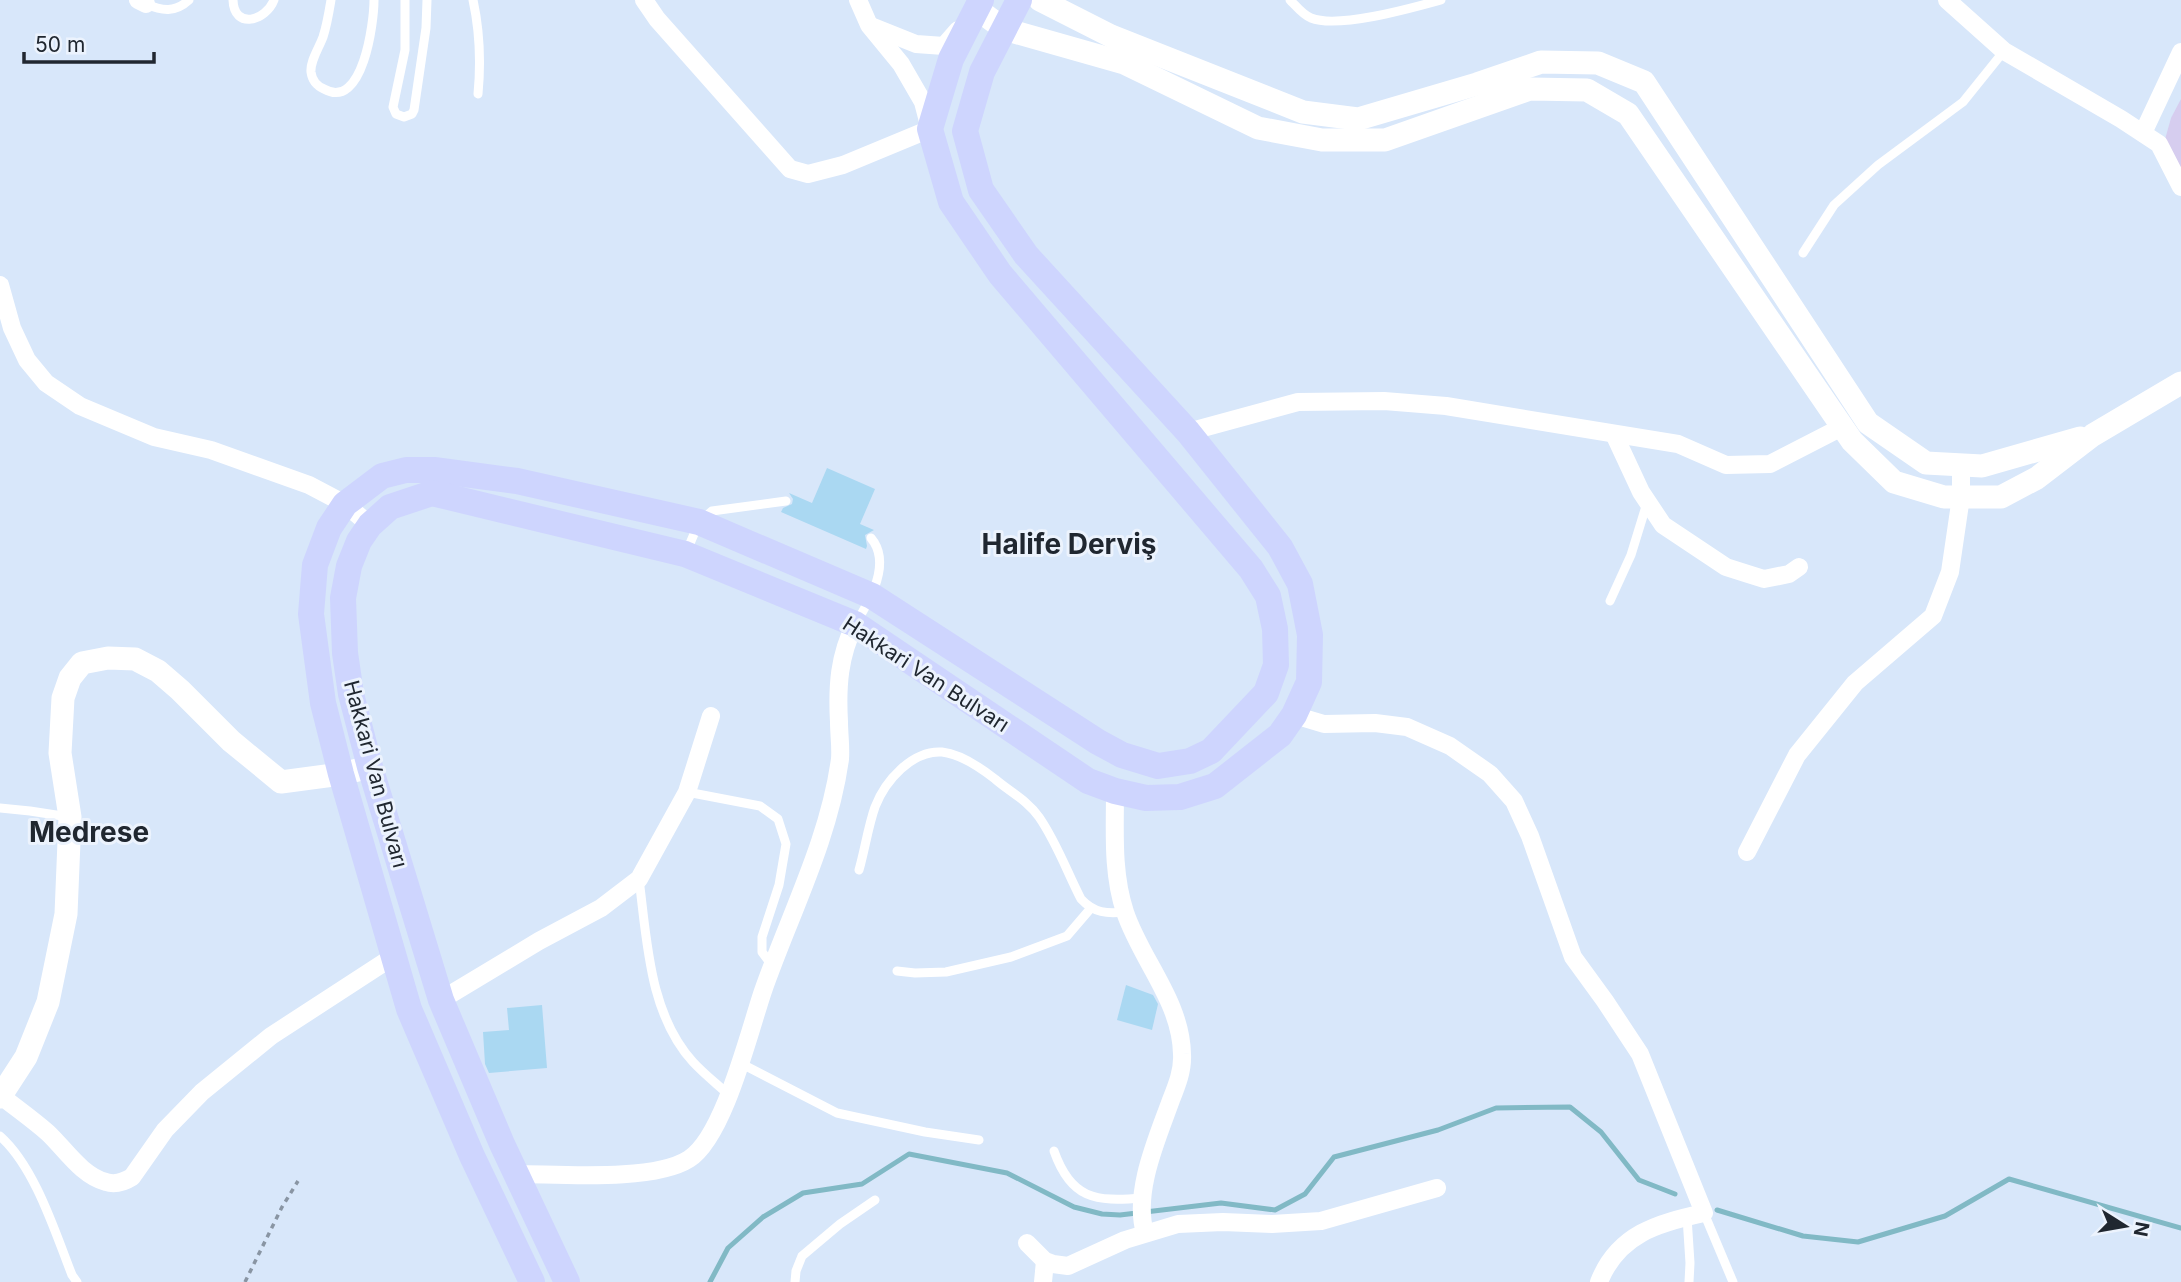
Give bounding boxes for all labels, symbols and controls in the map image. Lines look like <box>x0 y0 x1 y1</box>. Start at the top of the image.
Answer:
scale bar <box>24 21 154 65</box>
text: 50 m <box>35 32 85 57</box>
district label: Halife Derviş <box>982 527 1157 561</box>
street label: Hakkari Van Bulvarı <box>838 611 1014 737</box>
street label: Hakkari Van Bulvarı <box>339 677 413 871</box>
district label: Medrese <box>29 815 149 849</box>
north arrow <box>2090 1191 2160 1261</box>
text: N <box>2129 1220 2154 1238</box>

